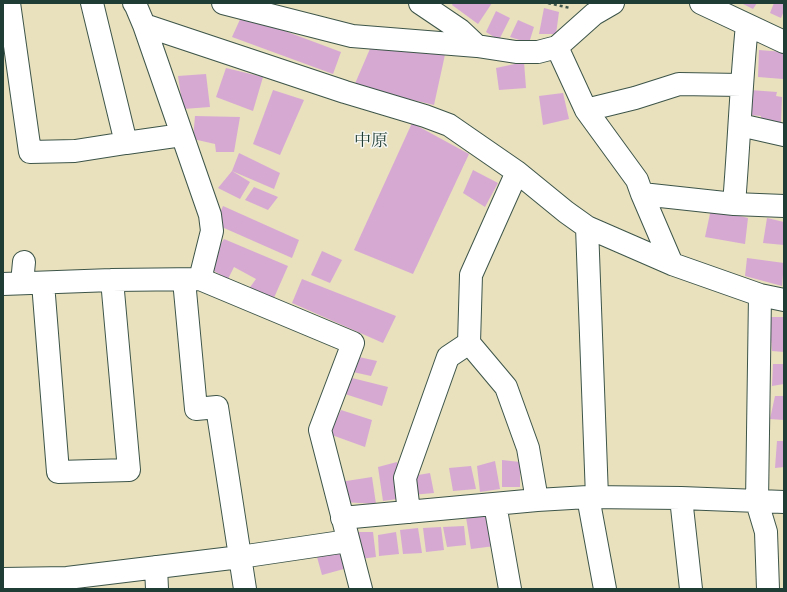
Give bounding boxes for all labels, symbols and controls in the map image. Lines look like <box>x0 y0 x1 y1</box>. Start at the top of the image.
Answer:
district label: 中原 <box>354 132 388 152</box>

